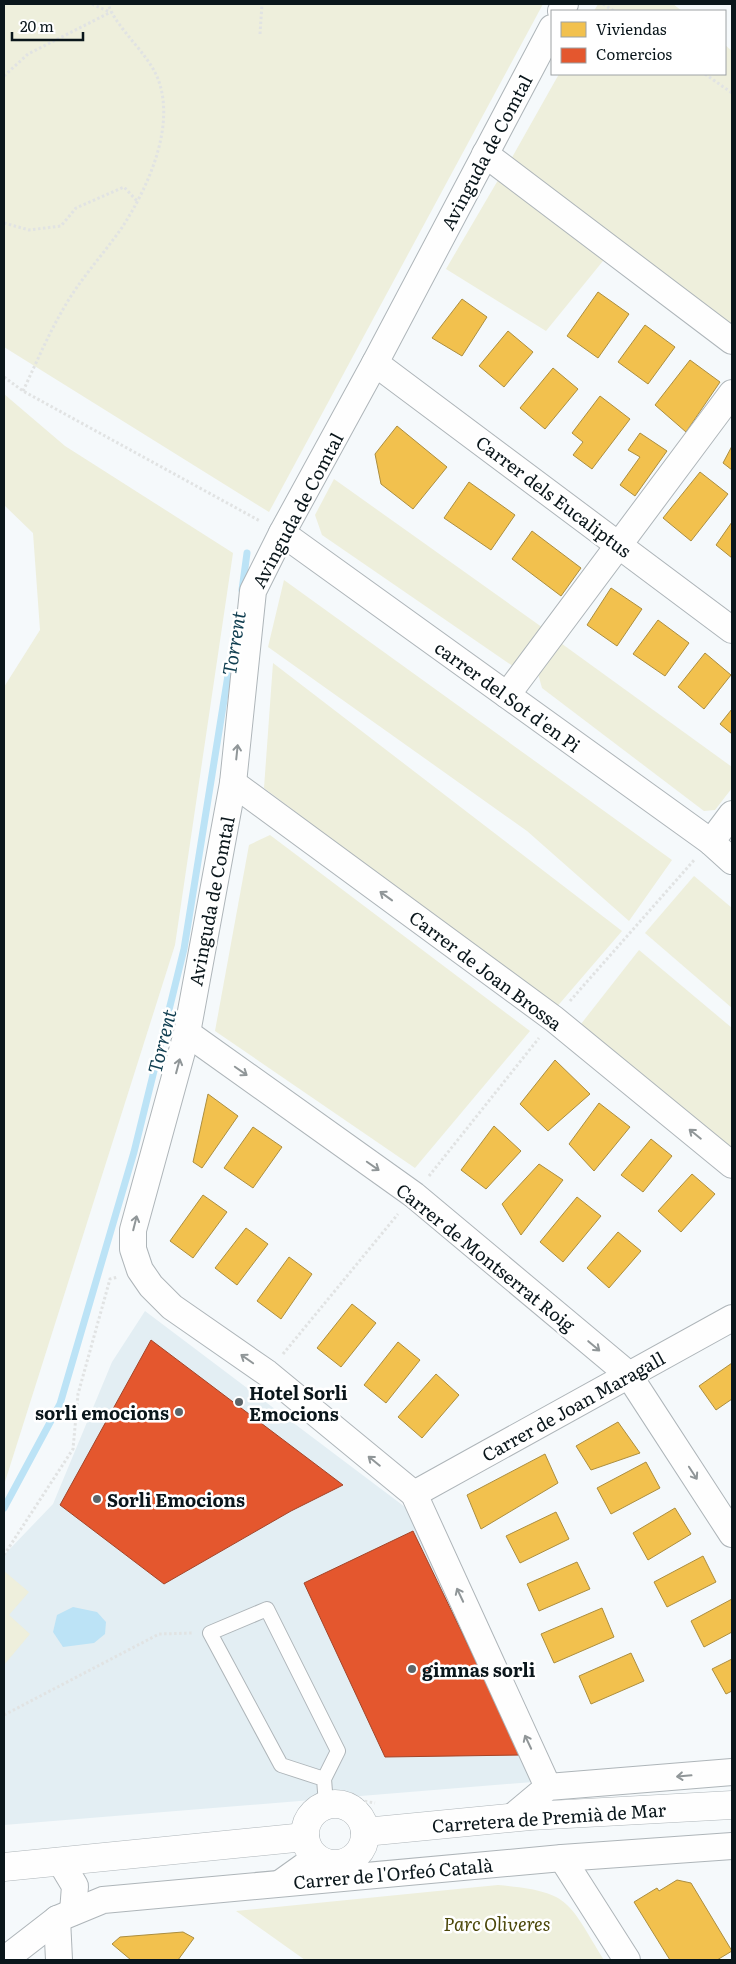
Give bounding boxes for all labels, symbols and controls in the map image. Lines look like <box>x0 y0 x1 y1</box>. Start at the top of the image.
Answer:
scale bar <box>12 10 84 42</box>
legend <box>551 10 726 75</box>
text: 20 m <box>20 14 54 37</box>
text: Viviendas <box>596 17 667 40</box>
text: Comercios <box>596 42 672 65</box>
street label: Avinguda de Comtal <box>434 70 538 234</box>
street label: Avinguda de Comtal <box>245 428 349 592</box>
street label: Carrer dels Eucaliptus <box>471 428 637 564</box>
water label: Torrent <box>214 608 252 677</box>
street label: carrer del Sot d'en Pi <box>430 634 586 758</box>
one-way arrow <box>232 744 242 760</box>
street label: Avinguda de Comtal <box>181 814 241 988</box>
one-way arrow <box>380 890 393 901</box>
street label: Carrer de Joan Brossa <box>404 903 568 1037</box>
water label: Torrent <box>140 1006 183 1076</box>
one-way arrow <box>173 1058 183 1074</box>
one-way arrow <box>234 1066 248 1076</box>
one-way arrow <box>688 1129 701 1140</box>
one-way arrow <box>366 1161 380 1171</box>
street label: Carrer de Montserrat Roig <box>391 1176 582 1338</box>
one-way arrow <box>131 1215 140 1231</box>
one-way arrow <box>587 1340 600 1351</box>
street label: Carrer de Joan Maragall <box>476 1344 670 1468</box>
one-way arrow <box>240 1354 254 1364</box>
place label: Hotel Sorli Emocions <box>249 1379 348 1427</box>
marker: Hotel Sorli Emocions <box>233 1396 245 1408</box>
place label: sorli emocions <box>35 1399 169 1426</box>
marker: sorli emocions <box>173 1406 185 1418</box>
one-way arrow <box>367 1456 380 1467</box>
one-way arrow <box>687 1466 698 1480</box>
place label: Sorli Emocions <box>107 1486 245 1513</box>
marker: Sorli Emocions <box>91 1493 103 1505</box>
one-way arrow <box>454 1588 464 1603</box>
place label: gimnas sorli <box>422 1656 536 1683</box>
marker: gimnas sorli <box>406 1663 418 1675</box>
one-way arrow <box>522 1735 532 1750</box>
one-way arrow <box>676 1771 692 1780</box>
street label: Carretera de Premià de Mar <box>431 1795 667 1839</box>
street label: Carrer de l'Orfeó Català <box>292 1851 494 1895</box>
park label: Parc Oliveres <box>444 1910 551 1937</box>

